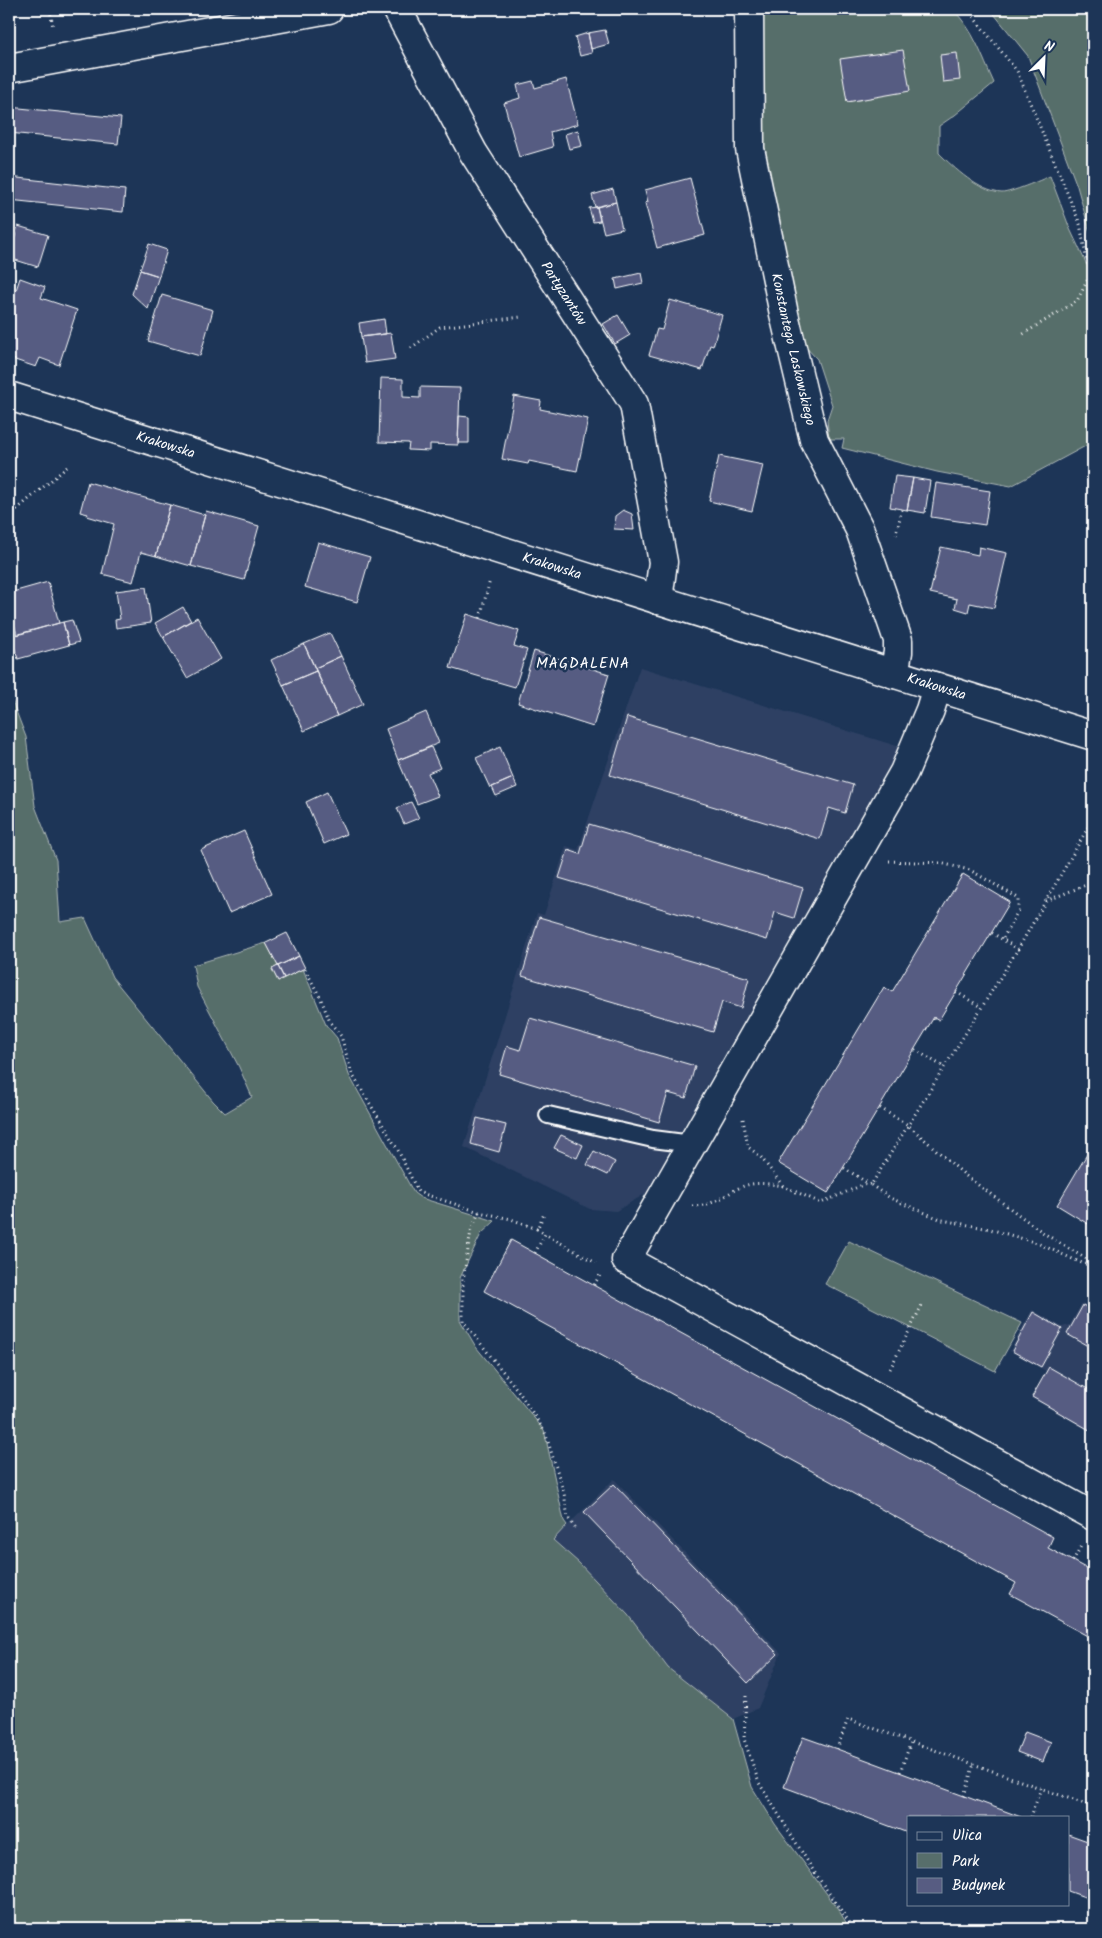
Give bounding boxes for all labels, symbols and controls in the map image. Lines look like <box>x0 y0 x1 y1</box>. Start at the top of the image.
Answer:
north arrow <box>1020 32 1070 82</box>
text: N <box>1040 35 1058 59</box>
street label: Partyzantów <box>535 257 592 330</box>
street label: Konstantego Laskowskiego <box>765 271 821 428</box>
street label: Krakowska <box>133 425 198 465</box>
street label: Krakowska <box>520 547 584 586</box>
district label: MAGDALENA <box>536 652 630 676</box>
street label: Krakowska <box>904 667 969 707</box>
legend <box>907 1816 1070 1906</box>
text: Ulica <box>952 1824 982 1848</box>
text: Park <box>952 1850 980 1874</box>
text: Budynek <box>952 1874 1006 1898</box>

